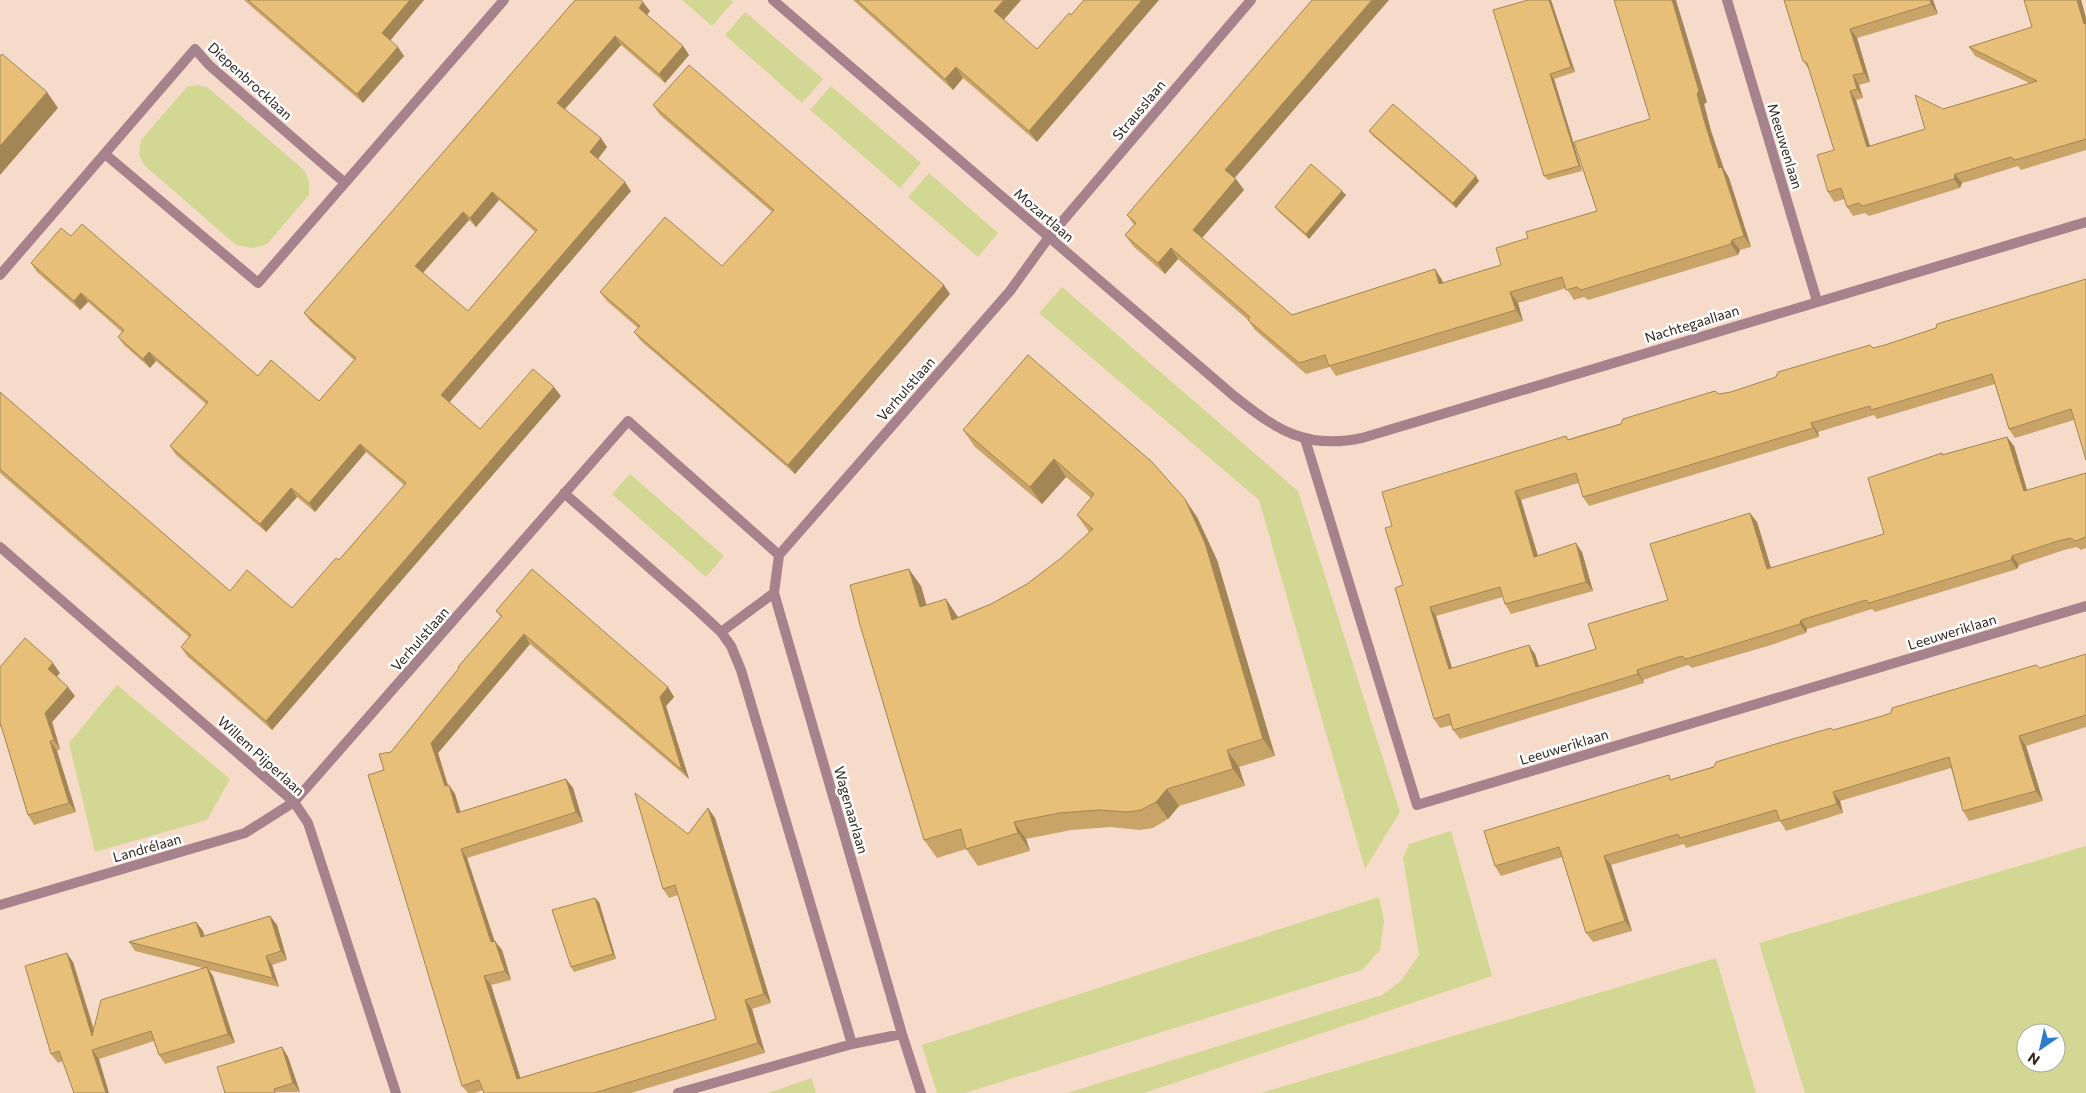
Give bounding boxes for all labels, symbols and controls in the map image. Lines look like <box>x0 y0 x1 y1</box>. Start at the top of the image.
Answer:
street label: Diepenbrocklaan <box>205 38 296 123</box>
street label: Strausslaan <box>1109 76 1169 143</box>
street label: Meeuwenlaan <box>1764 101 1807 191</box>
street label: Mozartlaan <box>1011 184 1078 245</box>
street label: Nachtegaallaan <box>1643 301 1741 346</box>
street label: Verhulstlaan <box>873 353 938 424</box>
street label: Verhulstlaan <box>387 603 452 674</box>
street label: Leeuweriklaan <box>1905 610 1998 653</box>
street label: Willem Pijperlaan <box>215 712 308 799</box>
street label: Leeuweriklaan <box>1517 725 1610 768</box>
street label: Wagenaarlaan <box>831 764 872 856</box>
street label: Landrélaan <box>111 830 183 865</box>
north arrow <box>2016 1023 2066 1073</box>
text: N <box>2024 1049 2043 1069</box>

